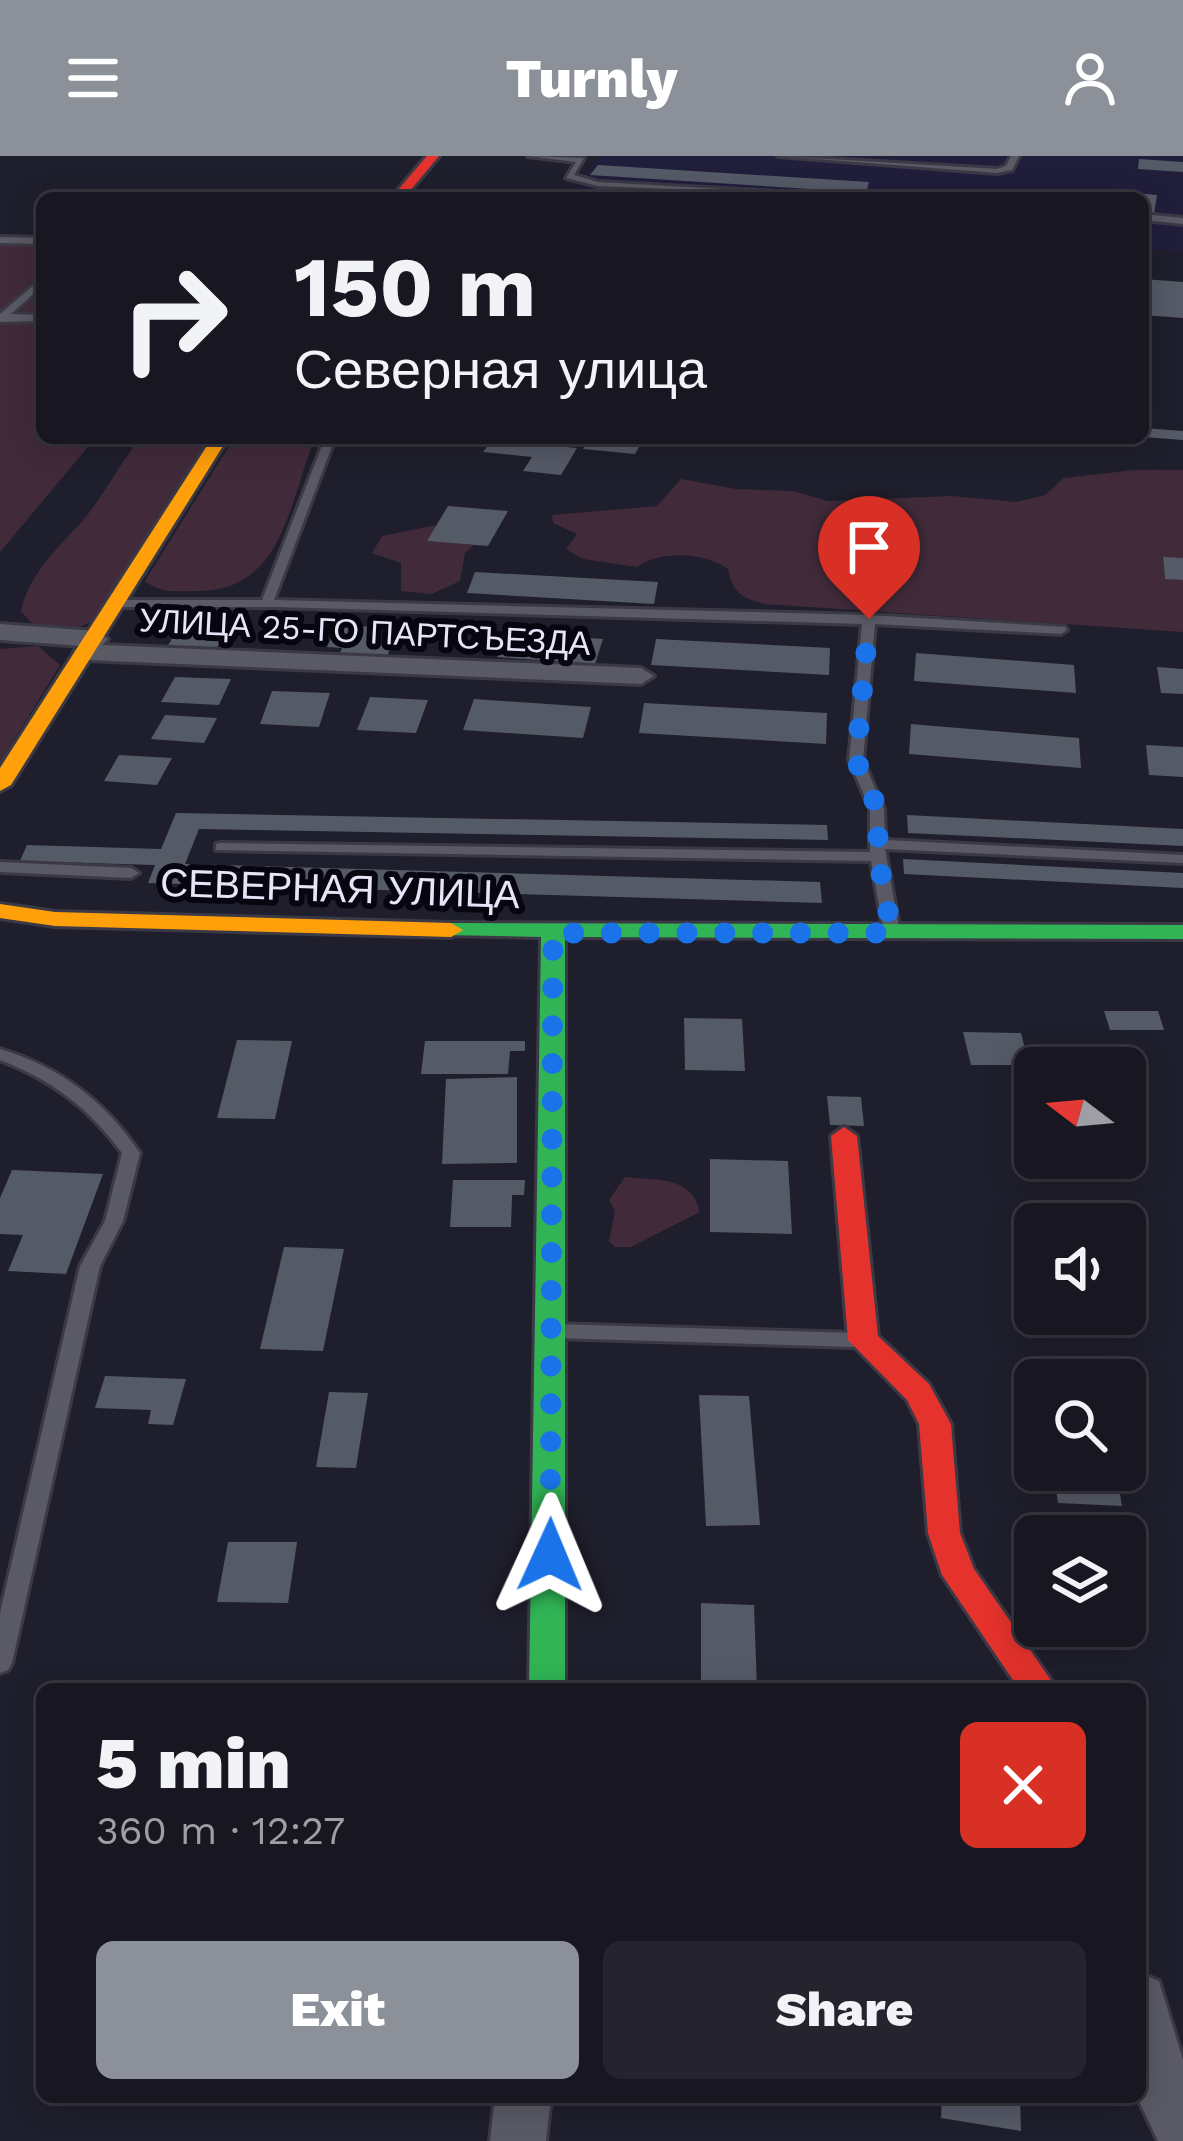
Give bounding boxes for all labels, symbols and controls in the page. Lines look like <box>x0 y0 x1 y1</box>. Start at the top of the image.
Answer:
icon: menu <box>60 45 126 111</box>
icon: person <box>1057 45 1123 111</box>
text: Turnly <box>505 47 678 110</box>
text: 150 m <box>294 238 536 336</box>
icon: right <box>96 240 252 396</box>
text: Северная улица <box>294 338 707 401</box>
pin <box>818 496 920 619</box>
icon: arrive <box>836 514 902 580</box>
street label: УЛИЦА 25-ГО ПАРТСЪЕЗДА <box>138 600 592 663</box>
street label: СЕВЕРНАЯ УЛИЦА <box>159 860 521 917</box>
north arrow <box>1014 1047 1146 1179</box>
map controls <box>1014 1047 1146 1647</box>
button: sound <box>1014 1203 1146 1335</box>
button: search <box>1014 1359 1146 1491</box>
position arrow <box>487 1492 613 1618</box>
button: layers <box>1014 1515 1146 1647</box>
text: 5 min <box>96 1721 291 1805</box>
button: close <box>960 1722 1086 1848</box>
text: 360 m · 12:27 <box>96 1808 345 1853</box>
button: Exit <box>96 1941 579 2079</box>
button: Share <box>603 1941 1086 2079</box>

